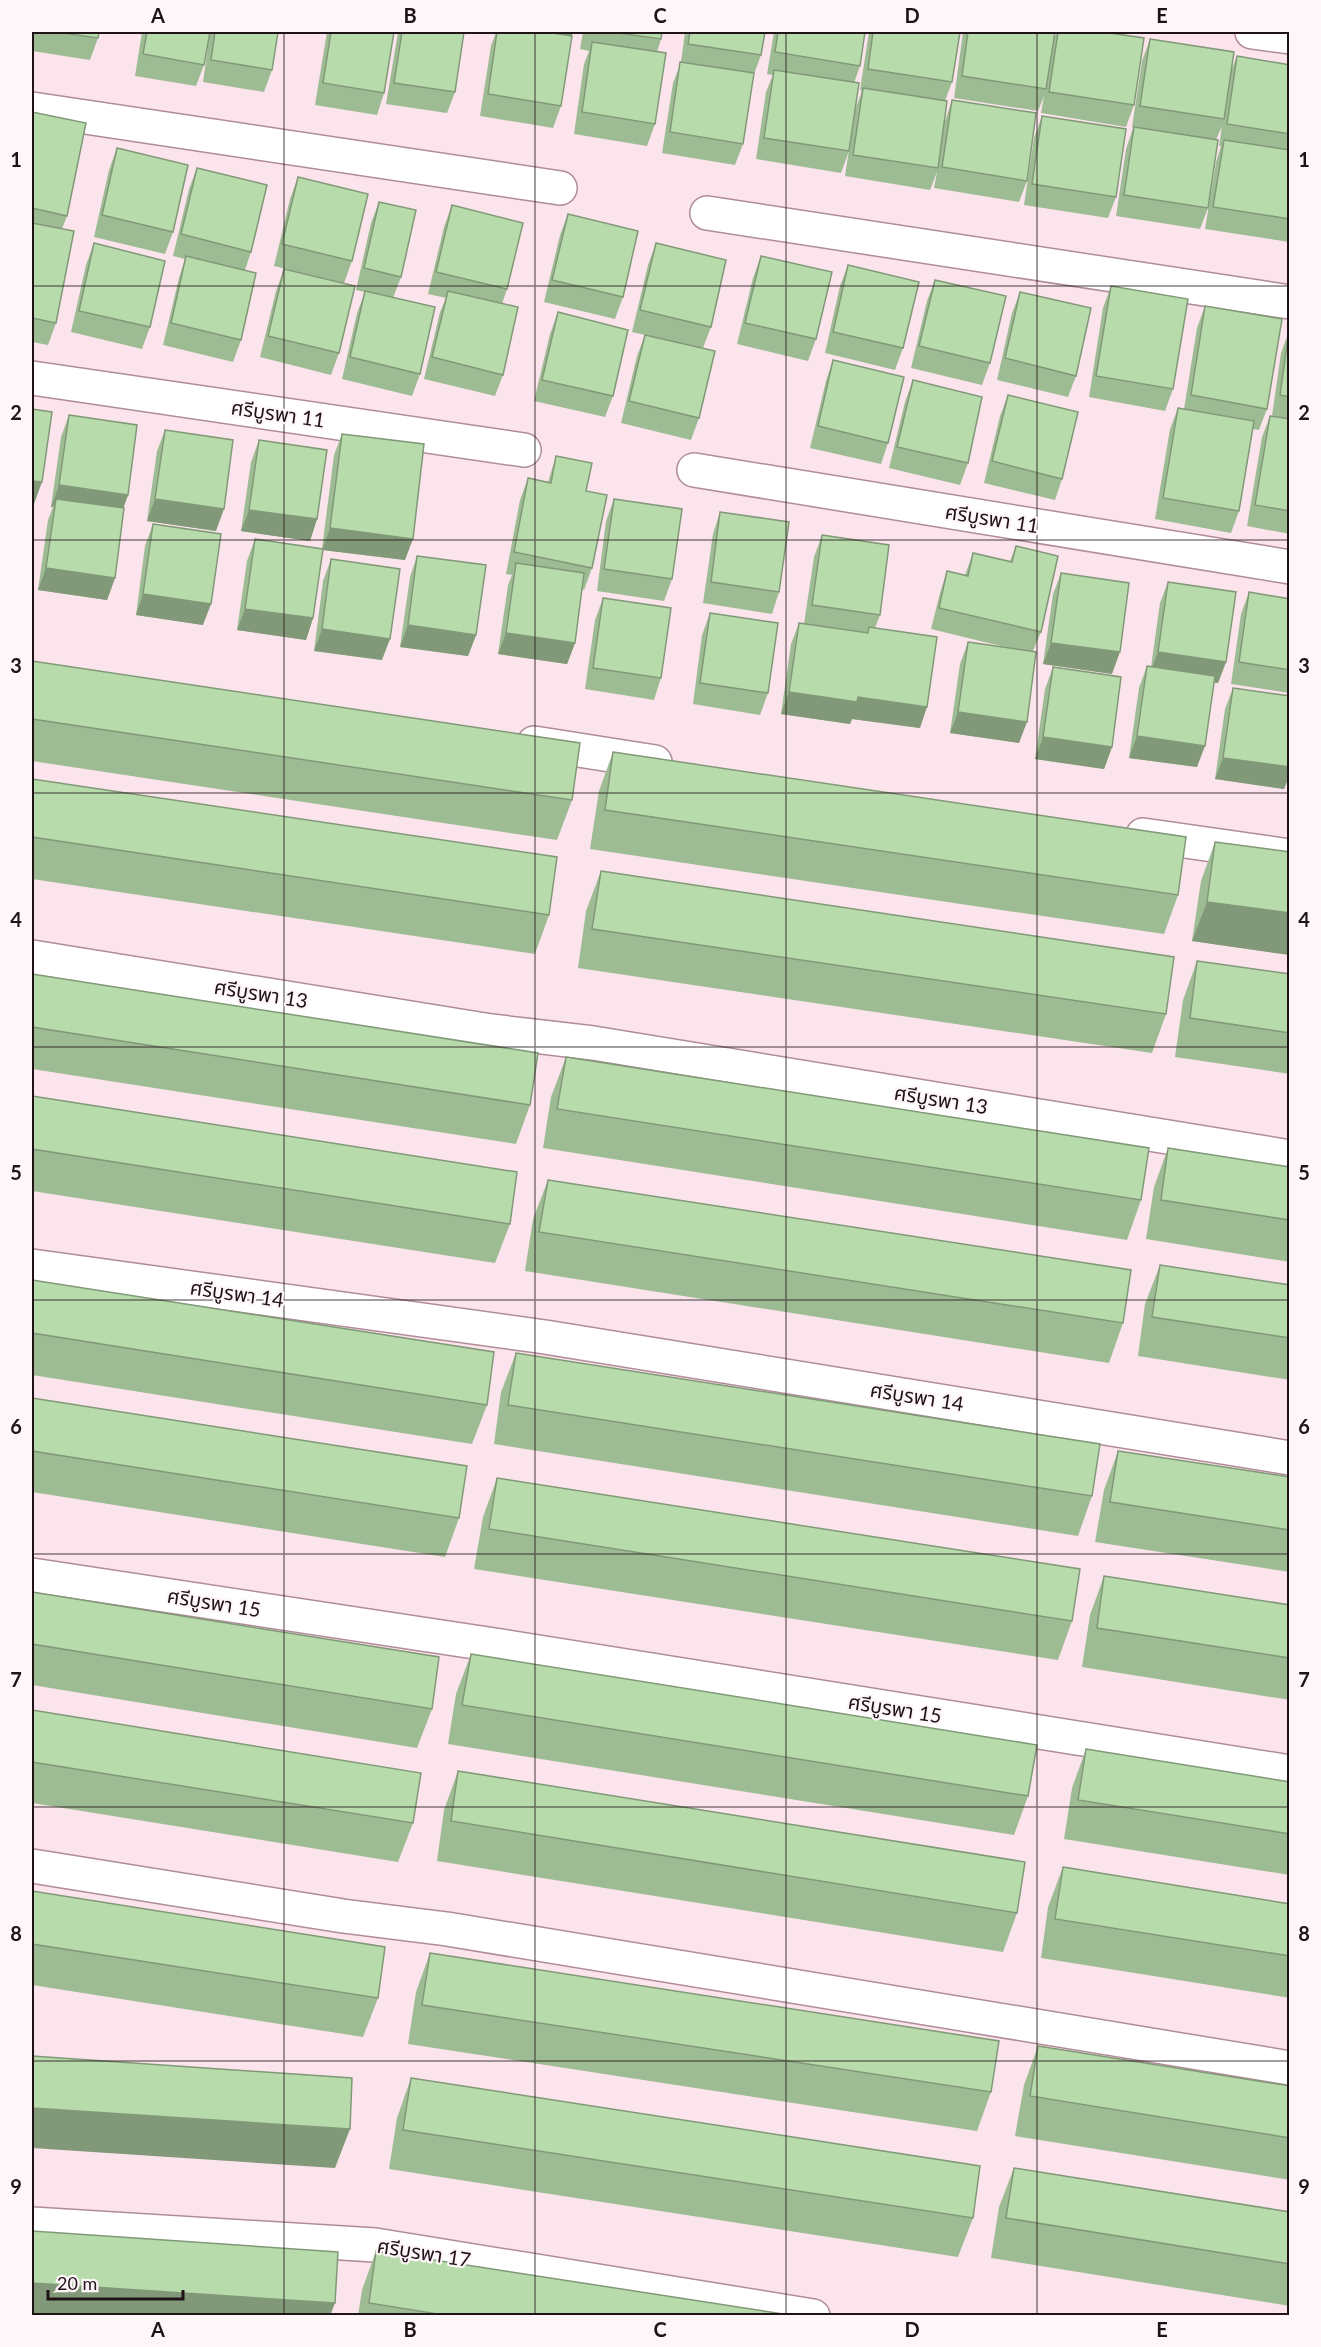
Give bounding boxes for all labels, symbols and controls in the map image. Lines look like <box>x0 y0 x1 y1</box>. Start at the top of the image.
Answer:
text: A <box>150 3 165 27</box>
text: B <box>403 3 417 27</box>
text: C <box>653 3 667 27</box>
text: D <box>904 3 920 27</box>
text: E <box>1156 3 1168 27</box>
text: 1 <box>10 147 22 171</box>
text: 1 <box>1298 147 1310 171</box>
street label: ศรีบูรพา 11 <box>229 395 327 433</box>
text: 2 <box>10 400 22 424</box>
text: 2 <box>1298 400 1310 424</box>
street label: ศรีบูรพา 11 <box>943 499 1041 539</box>
text: 3 <box>10 653 22 677</box>
text: 3 <box>1298 653 1310 677</box>
text: 4 <box>10 907 22 931</box>
text: 4 <box>1298 907 1310 931</box>
street label: ศรีบูรพา 13 <box>212 974 310 1014</box>
street label: ศรีบูรพา 13 <box>892 1080 990 1120</box>
text: 5 <box>10 1160 22 1184</box>
text: 5 <box>1298 1160 1310 1184</box>
street label: ศรีบูรพา 14 <box>188 1275 286 1314</box>
street label: ศรีบูรพา 14 <box>868 1377 966 1417</box>
text: 6 <box>10 1414 22 1438</box>
text: 6 <box>1298 1414 1310 1438</box>
street label: ศรีบูรพา 15 <box>165 1583 263 1623</box>
text: 7 <box>10 1667 22 1691</box>
text: 7 <box>1298 1667 1310 1691</box>
street label: ศรีบูรพา 15 <box>846 1689 944 1729</box>
text: 8 <box>10 1921 22 1945</box>
text: 8 <box>1298 1921 1310 1945</box>
text: 9 <box>10 2174 22 2198</box>
text: 9 <box>1298 2174 1310 2198</box>
street label: ศรีบูรพา 17 <box>375 2233 473 2273</box>
scale bar <box>48 2263 183 2301</box>
text: 20 m <box>57 2272 97 2294</box>
text: A <box>150 2317 165 2341</box>
text: B <box>403 2317 417 2341</box>
text: C <box>653 2317 667 2341</box>
text: D <box>904 2317 920 2341</box>
text: E <box>1156 2317 1168 2341</box>

